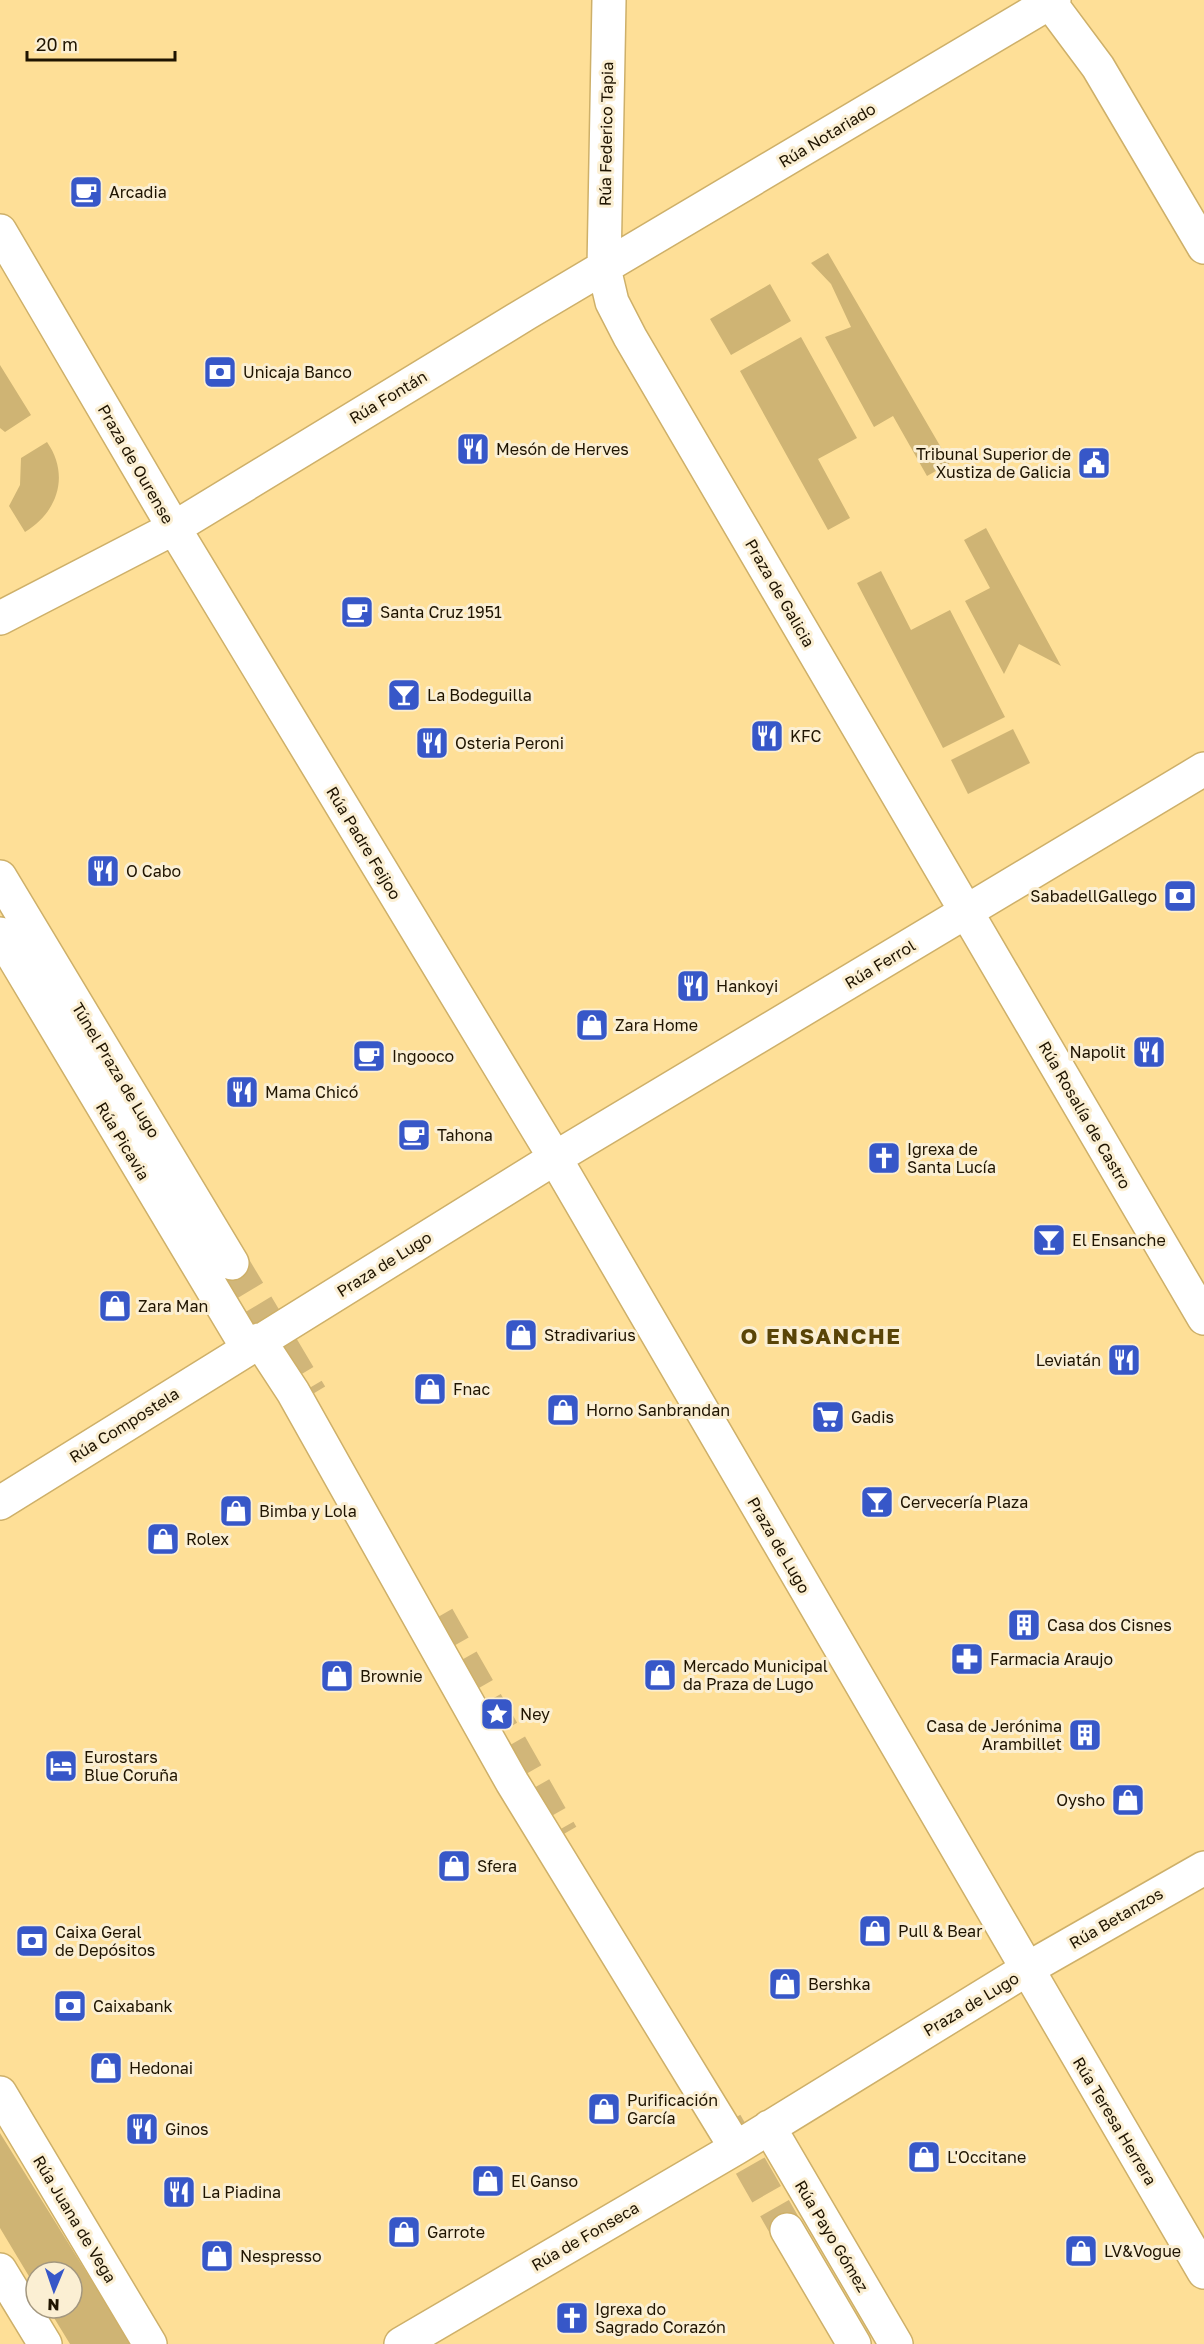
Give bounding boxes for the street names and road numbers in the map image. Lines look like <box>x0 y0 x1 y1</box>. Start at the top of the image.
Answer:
street label: Rúa Federico Tapia <box>595 62 617 206</box>
street label: Rúa Notariado <box>775 98 879 172</box>
street label: Rúa Fontán <box>345 366 431 428</box>
street label: Praza de Ourense <box>94 401 178 527</box>
street label: Praza de Galicia <box>741 535 819 651</box>
street label: Rúa Padre Feijoo <box>322 783 406 903</box>
street label: Rúa Ferrol <box>841 935 919 993</box>
street label: Túnel Praza de Lugo <box>68 999 164 1141</box>
street label: Rúa Rosalía de Castro <box>1035 1038 1135 1192</box>
street label: Rúa Picavia <box>92 1098 154 1184</box>
street label: Praza de Lugo <box>333 1227 435 1301</box>
street label: Rúa Compostela <box>65 1383 183 1467</box>
street label: Praza de Lugo <box>743 1493 815 1597</box>
street label: Rúa Betanzos <box>1066 1883 1166 1953</box>
street label: Praza de Lugo <box>920 1968 1022 2040</box>
street label: Rúa Teresa Herrera <box>1069 2053 1161 2189</box>
street label: Rúa Juana de Vega <box>29 2152 121 2286</box>
street label: Rúa Payo Gómez <box>791 2176 873 2296</box>
street label: Rúa de Fonseca <box>528 2197 642 2275</box>

